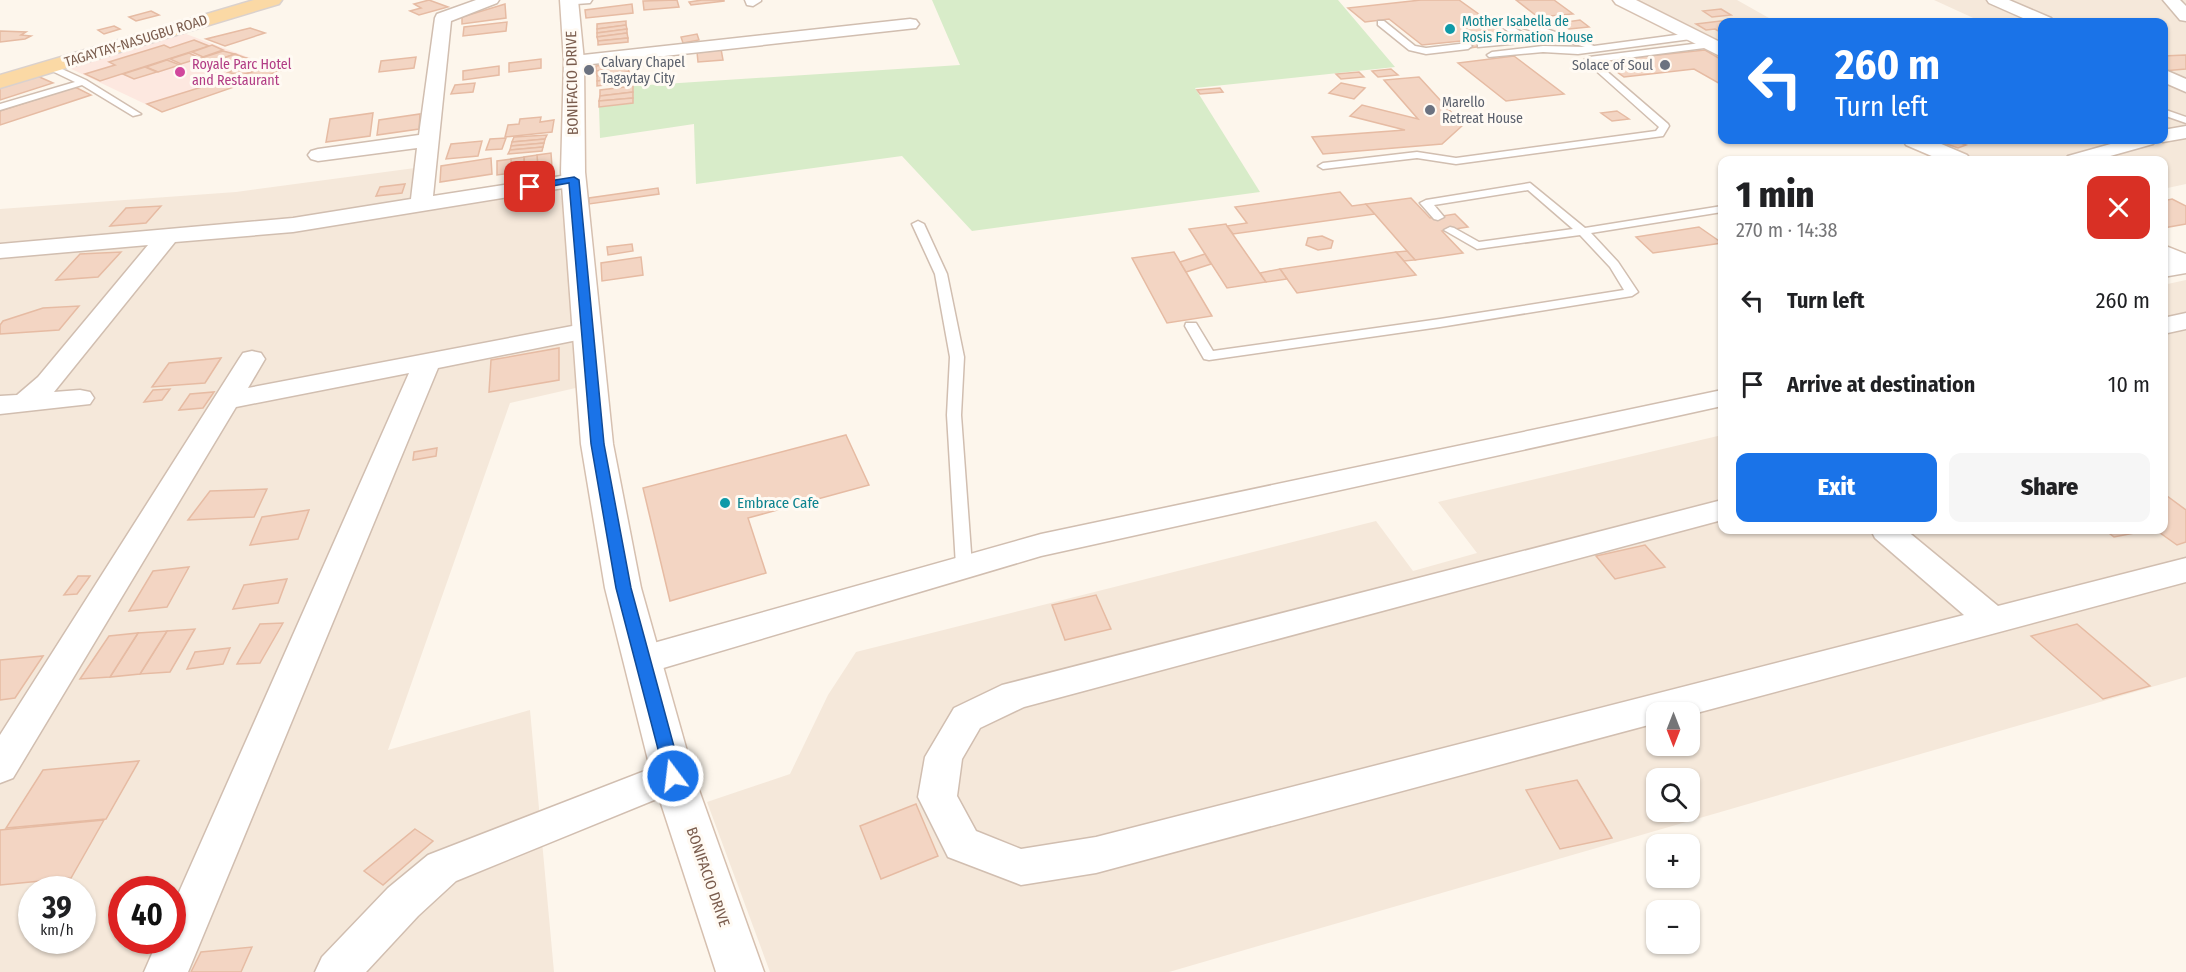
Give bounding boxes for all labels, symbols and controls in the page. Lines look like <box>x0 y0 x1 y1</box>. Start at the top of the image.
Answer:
street label: TAGAYTAY-NASUGBU ROAD <box>63 11 209 71</box>
place label: Mother Isabella de Rosis Formation House <box>1462 13 1593 46</box>
marker: Mother Isabella de Rosis Formation House <box>1443 22 1457 36</box>
street label: BONIFACIO DRIVE <box>562 31 582 135</box>
text: 260 m <box>1835 40 1940 90</box>
icon: left <box>1736 42 1814 120</box>
place label: Calvary Chapel Tagaytay City <box>601 54 685 87</box>
place label: Royale Parc Hotel and Restaurant <box>192 56 292 89</box>
place label: Solace of Soul <box>1572 57 1653 74</box>
marker: Solace of Soul <box>1658 58 1672 72</box>
marker: Calvary Chapel Tagaytay City <box>582 63 596 77</box>
marker: Royale Parc Hotel and Restaurant <box>173 65 187 79</box>
text: Turn left <box>1835 91 1928 123</box>
place label: Marello Retreat House <box>1442 94 1523 127</box>
marker: Marello Retreat House <box>1423 103 1437 117</box>
pin <box>504 161 555 212</box>
icon: arrive <box>513 170 546 203</box>
text: 1 min <box>1736 173 1814 217</box>
button: close <box>2087 176 2150 239</box>
text: 270 m · 14:38 <box>1736 218 1838 242</box>
icon: left <box>1736 284 1769 317</box>
text: Turn left <box>1787 287 1865 314</box>
text: 260 m <box>2096 287 2150 314</box>
icon: arrive <box>1736 368 1769 401</box>
text: Arrive at destination <box>1787 371 1975 398</box>
text: 10 m <box>2108 371 2150 398</box>
button: Exit <box>1736 453 1937 522</box>
button: Share <box>1949 453 2150 522</box>
place label: Embrace Cafe <box>737 494 819 512</box>
marker: Embrace Cafe <box>718 496 732 510</box>
north arrow <box>1646 702 1700 756</box>
map controls <box>1646 702 1700 954</box>
position arrow <box>641 744 705 808</box>
button: search <box>1646 768 1700 822</box>
street label: BONIFACIO DRIVE <box>683 825 733 929</box>
button: + <box>1646 834 1700 888</box>
speed limit sign: 40 <box>108 876 186 954</box>
text: 39 <box>42 890 72 926</box>
button: − <box>1646 900 1700 954</box>
text: km/h <box>40 921 74 939</box>

